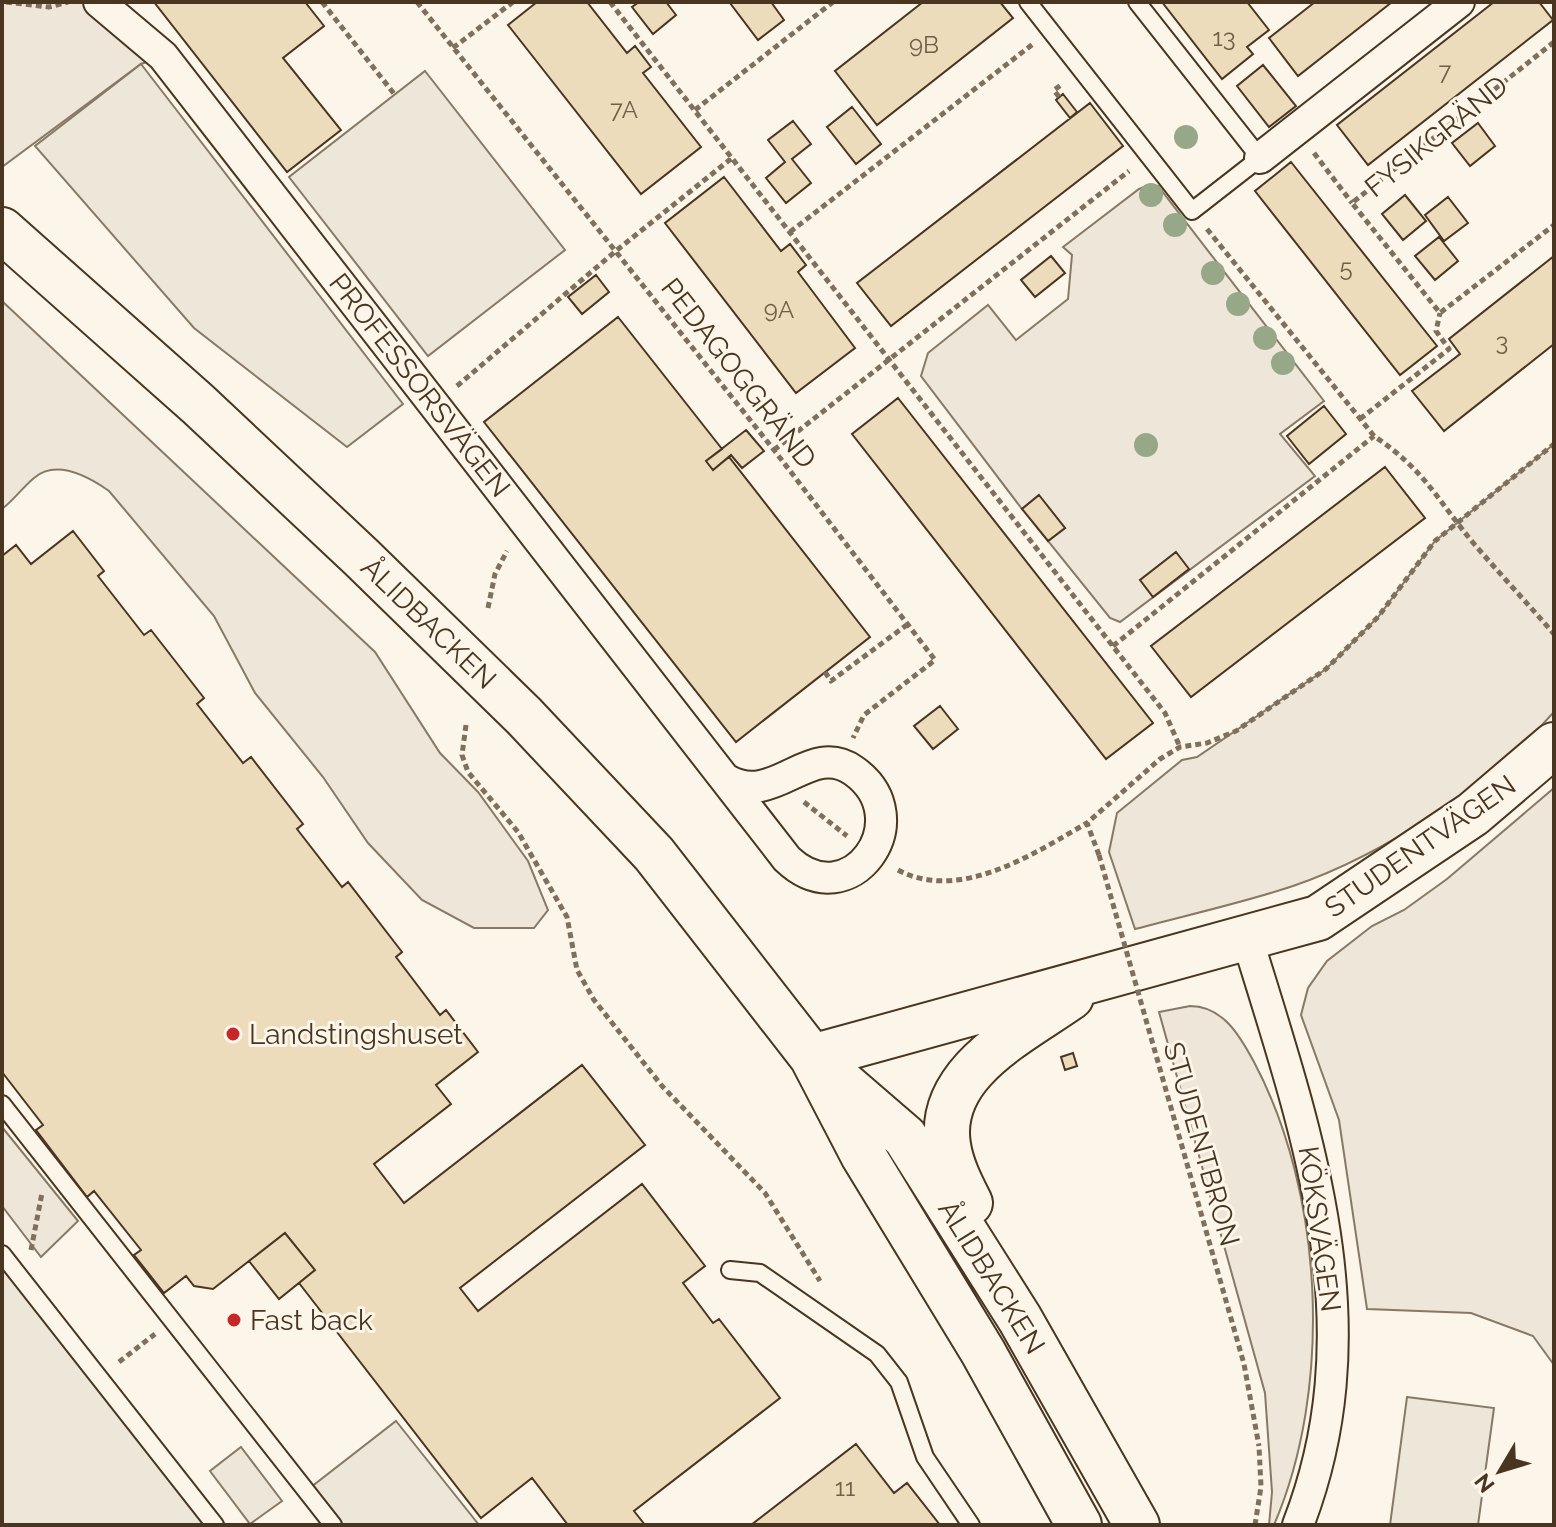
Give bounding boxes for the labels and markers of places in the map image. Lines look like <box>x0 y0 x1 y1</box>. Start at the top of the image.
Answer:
place label: Landstingshuset <box>249 1018 463 1051</box>
marker: Landstingshuset <box>224 1025 242 1043</box>
place label: Fast back <box>250 1304 373 1337</box>
marker: Fast back <box>225 1311 243 1329</box>

